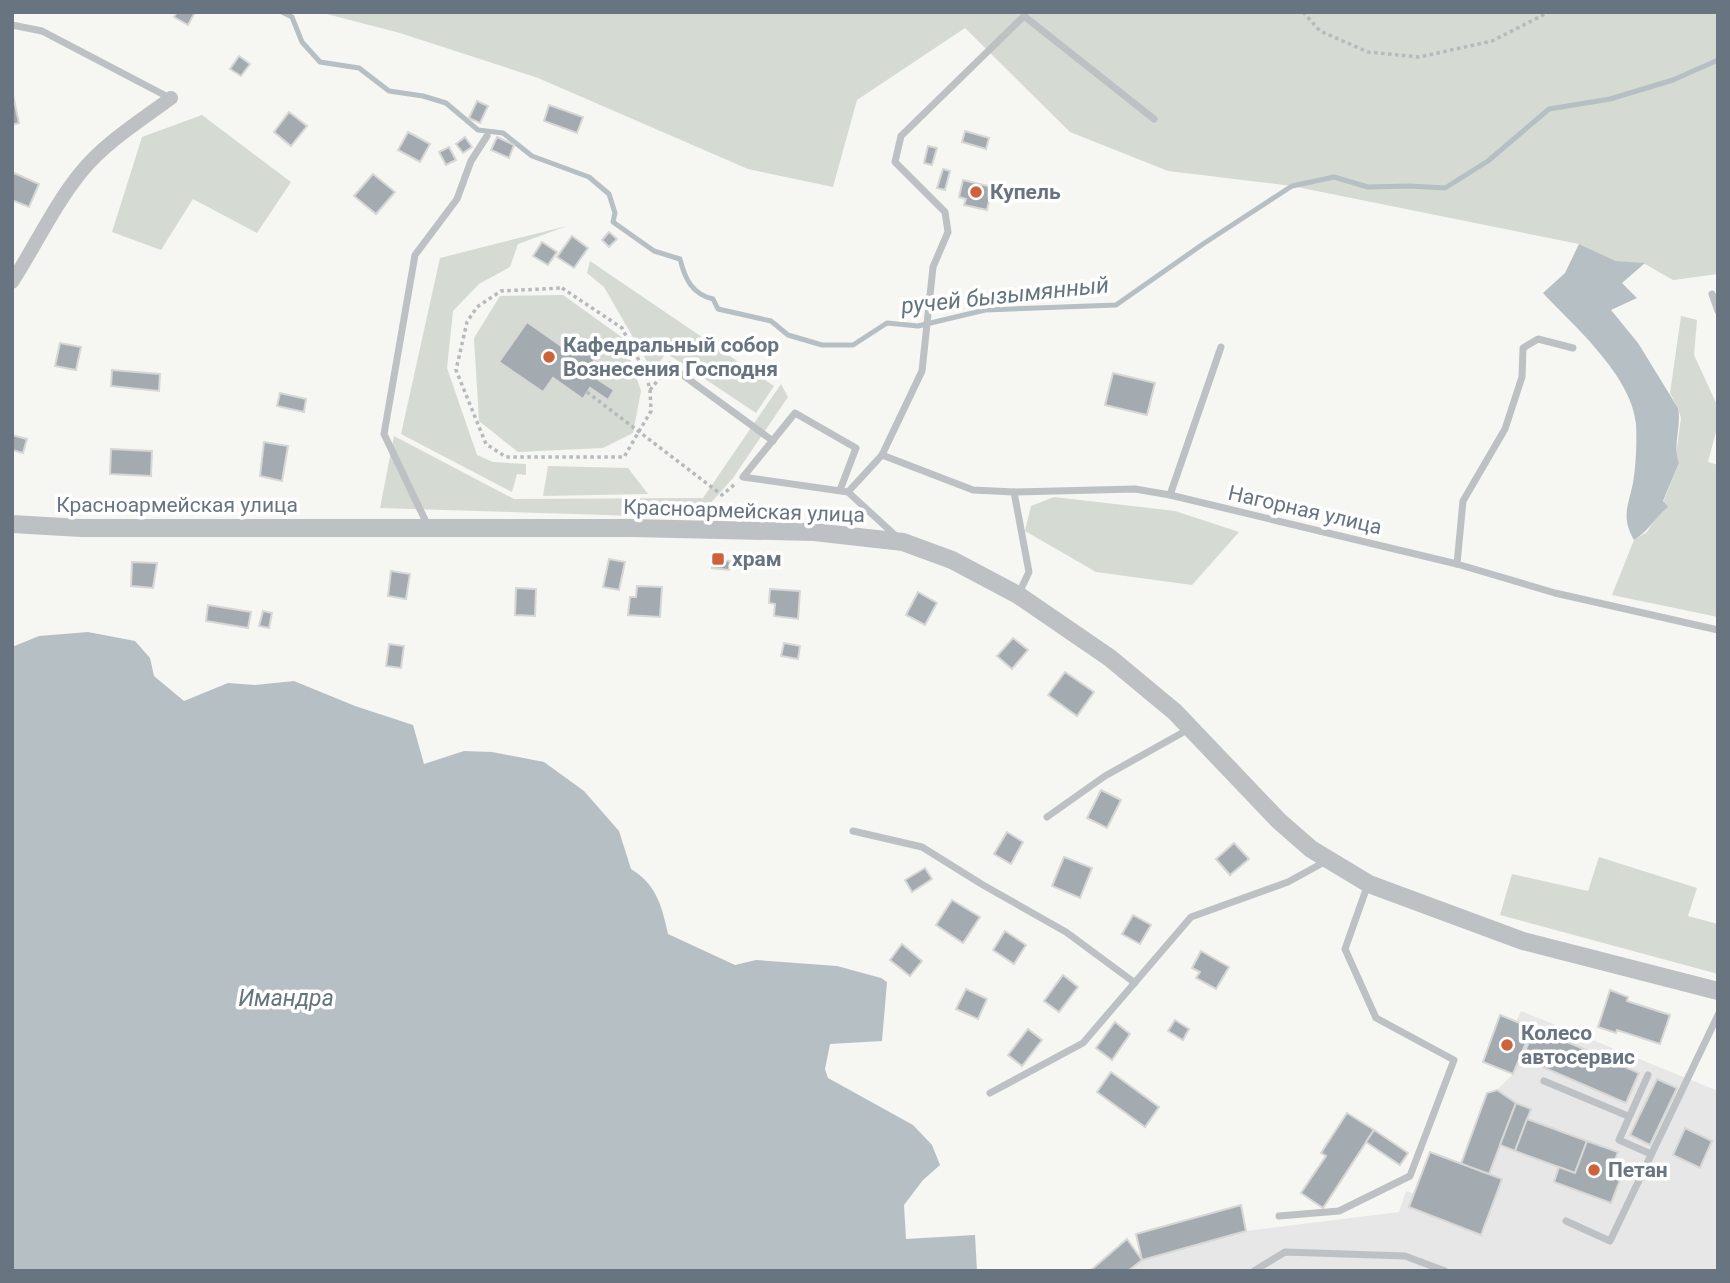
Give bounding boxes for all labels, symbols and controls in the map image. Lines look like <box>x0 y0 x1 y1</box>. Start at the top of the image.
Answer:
place label: Купель <box>990 180 1061 204</box>
marker: Купель <box>968 184 984 200</box>
water label: ручей бызымянный <box>899 271 1110 320</box>
place label: Кафедральный собор Вознесения Господня <box>563 333 779 381</box>
marker: Кафедральный собор Вознесения Господня <box>541 349 557 365</box>
street label: Нагорная улица <box>1226 481 1384 539</box>
street label: Красноармейская улица <box>56 493 298 517</box>
street label: Красноармейская улица <box>623 495 865 527</box>
place label: храм <box>732 547 782 571</box>
marker: храм <box>710 551 726 567</box>
water label: Имандра <box>238 985 334 1012</box>
place label: Колесо автосервис <box>1521 1021 1635 1069</box>
marker: Колесо автосервис <box>1499 1037 1515 1053</box>
place label: Петан <box>1608 1158 1668 1182</box>
marker: Петан <box>1586 1162 1602 1178</box>

